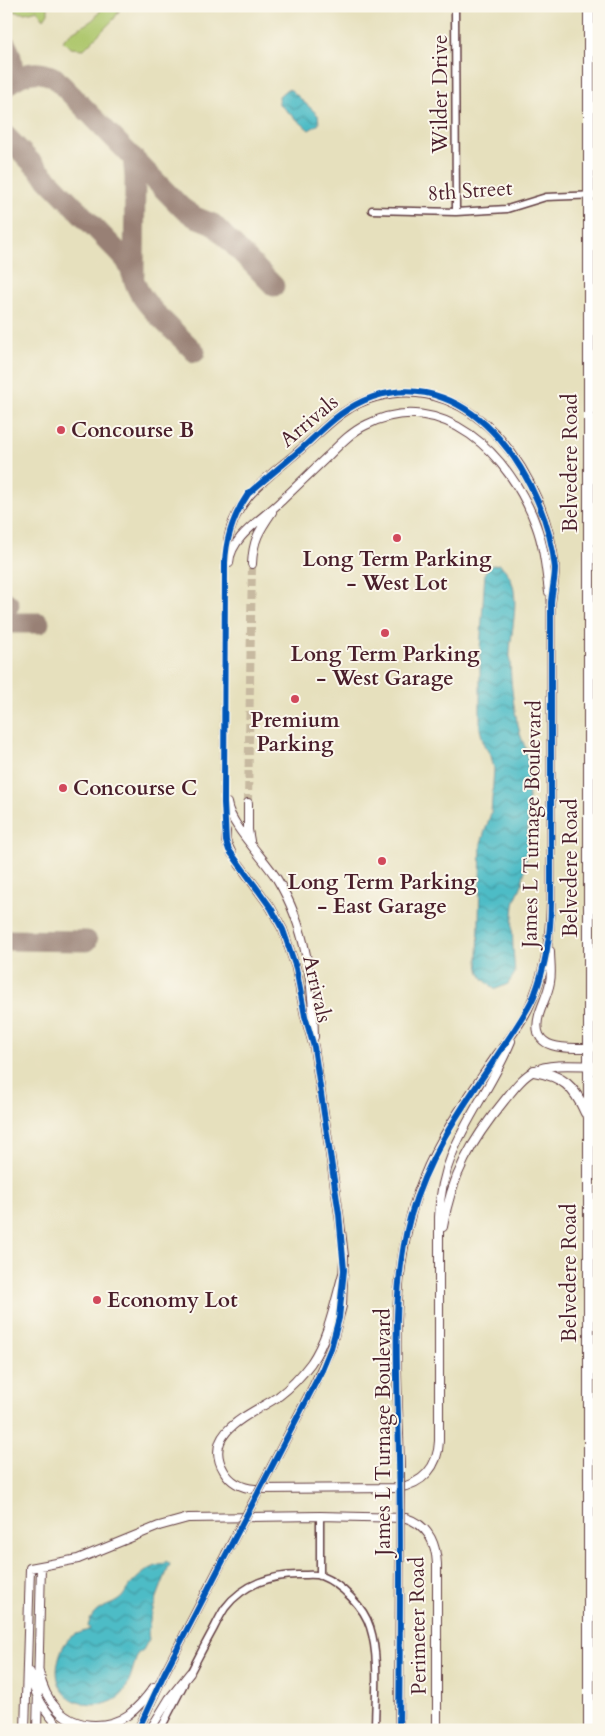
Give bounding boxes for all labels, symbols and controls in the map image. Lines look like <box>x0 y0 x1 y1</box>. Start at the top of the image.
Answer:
street label: Wilder Drive <box>426 34 455 155</box>
street label: 8th Street <box>427 174 514 208</box>
street label: Arrivals <box>274 388 344 454</box>
street label: Belvedere Road <box>556 393 585 533</box>
place label: Concourse B <box>71 416 194 445</box>
marker: Concourse B <box>55 424 67 436</box>
marker: Long Term Parking - West Lot <box>391 532 403 544</box>
place label: Long Term Parking - West Lot <box>303 545 492 598</box>
marker: Long Term Parking - West Garage <box>379 627 391 639</box>
place label: Long Term Parking - West Garage <box>291 640 480 693</box>
marker: Premium Parking <box>289 693 301 705</box>
street label: James L Turnage Boulevard <box>515 700 549 951</box>
place label: Premium Parking <box>250 706 340 759</box>
place label: Concourse C <box>73 774 197 803</box>
marker: Concourse C <box>57 782 69 794</box>
street label: Belvedere Road <box>556 798 585 938</box>
marker: Long Term Parking - East Garage <box>376 855 388 867</box>
place label: Long Term Parking - East Garage <box>288 868 477 921</box>
street label: Arrivals <box>295 952 339 1026</box>
street label: Belvedere Road <box>555 1203 584 1343</box>
place label: Economy Lot <box>107 1286 238 1315</box>
marker: Economy Lot <box>91 1294 103 1306</box>
street label: James L Turnage Boulevard <box>369 1308 398 1559</box>
street label: Perimeter Road <box>402 1557 434 1695</box>

